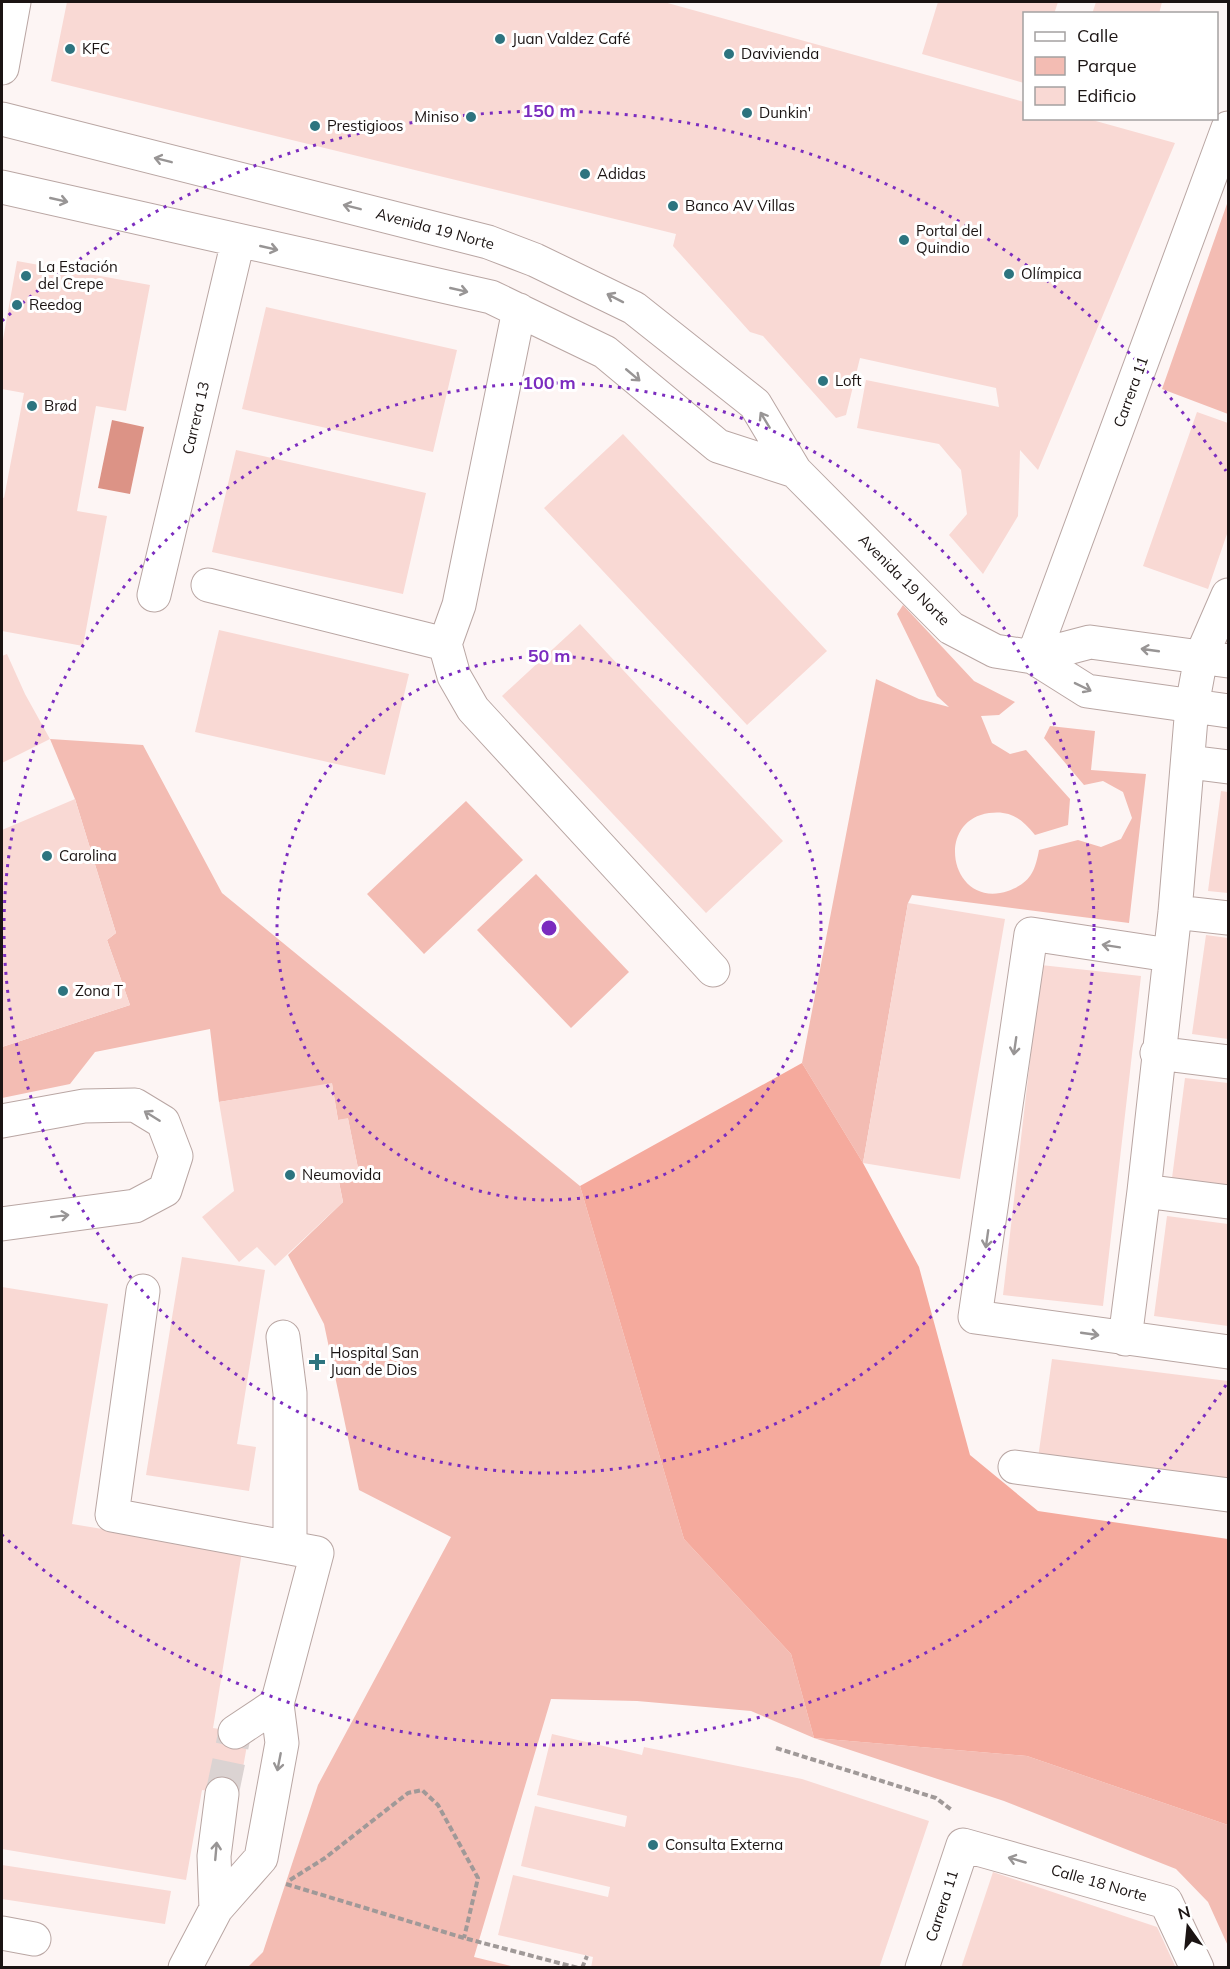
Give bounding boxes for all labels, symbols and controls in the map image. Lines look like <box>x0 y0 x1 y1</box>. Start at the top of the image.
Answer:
legend <box>1023 12 1218 120</box>
text: Calle <box>1077 24 1118 47</box>
place label: Juan Valdez Café <box>512 29 630 48</box>
marker: Juan Valdez Café <box>493 32 507 46</box>
place label: KFC <box>82 39 110 58</box>
marker: KFC <box>63 42 77 56</box>
place label: Davivienda <box>741 44 819 63</box>
marker: Davivienda <box>722 47 736 61</box>
text: Parque <box>1077 54 1136 77</box>
text: Edificio <box>1077 84 1136 107</box>
text: 150 m <box>522 99 576 122</box>
place label: Dunkin' <box>759 103 811 122</box>
marker: Dunkin' <box>740 106 754 120</box>
place label: Miniso <box>414 107 459 126</box>
marker: Miniso <box>464 110 478 124</box>
place label: Prestigioos <box>327 116 404 135</box>
marker: Prestigioos <box>308 119 322 133</box>
one-way arrow <box>154 153 173 165</box>
place label: Adidas <box>597 164 646 183</box>
marker: Adidas <box>578 167 592 181</box>
one-way arrow <box>48 195 68 206</box>
place label: Banco AV Villas <box>685 196 795 215</box>
marker: Banco AV Villas <box>666 199 680 213</box>
one-way arrow <box>343 201 362 213</box>
street label: Avenida 19 Norte <box>374 204 496 253</box>
place label: Portal del Quindio <box>916 221 982 257</box>
marker: Portal del Quindio <box>897 233 911 247</box>
one-way arrow <box>259 242 278 254</box>
place label: La Estación del Crepe <box>38 257 118 293</box>
place label: Olímpica <box>1021 264 1082 283</box>
marker: Olímpica <box>1002 267 1016 281</box>
marker: La Estación del Crepe <box>19 269 33 283</box>
one-way arrow <box>450 285 469 297</box>
one-way arrow <box>607 292 624 304</box>
place label: Reedog <box>29 295 82 314</box>
marker: Reedog <box>10 298 24 312</box>
street label: Carrera 11 <box>1109 354 1152 430</box>
one-way arrow <box>625 369 641 382</box>
text: 100 m <box>522 371 576 394</box>
place label: Loft <box>835 371 862 390</box>
marker: Loft <box>816 374 830 388</box>
street label: Carrera 13 <box>178 380 213 456</box>
place label: Brød <box>44 396 77 415</box>
marker: Brød <box>25 399 39 413</box>
one-way arrow <box>759 412 771 429</box>
street label: Avenida 19 Norte <box>855 530 954 629</box>
text: 50 m <box>528 644 570 667</box>
one-way arrow <box>1140 645 1160 656</box>
one-way arrow <box>1074 682 1092 694</box>
place label: Carolina <box>59 846 117 865</box>
marker: Carolina <box>40 849 54 863</box>
centre of rings <box>539 918 559 938</box>
one-way arrow <box>1102 940 1121 951</box>
place label: Zona T <box>75 981 123 1000</box>
marker: Zona T <box>56 984 70 998</box>
one-way arrow <box>1009 1036 1020 1056</box>
one-way arrow <box>144 1109 161 1121</box>
place label: Neumovida <box>302 1165 381 1184</box>
marker: Neumovida <box>283 1168 297 1182</box>
one-way arrow <box>49 1211 69 1222</box>
one-way arrow <box>981 1229 992 1249</box>
one-way arrow <box>1080 1328 1100 1339</box>
place label: Hospital San Juan de Dios <box>330 1343 419 1379</box>
marker: Hospital San Juan de Dios <box>308 1353 326 1371</box>
one-way arrow <box>273 1752 284 1771</box>
place label: Consulta Externa <box>665 1835 783 1854</box>
marker: Consulta Externa <box>646 1838 660 1852</box>
one-way arrow <box>210 1842 221 1862</box>
one-way arrow <box>1008 1854 1027 1865</box>
street label: Calle 18 Norte <box>1049 1860 1149 1905</box>
street label: Carrera 11 <box>921 1868 962 1944</box>
north arrow <box>1158 1897 1218 1957</box>
text: N <box>1176 1901 1193 1924</box>

